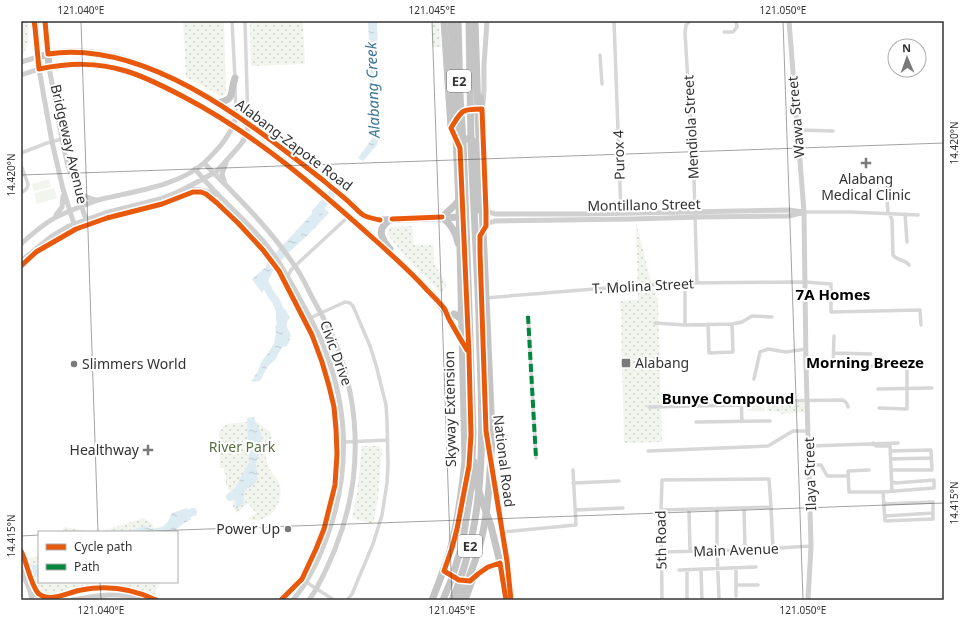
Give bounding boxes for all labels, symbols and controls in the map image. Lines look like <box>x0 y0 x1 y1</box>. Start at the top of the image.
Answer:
text: 121.040°E <box>58 3 104 17</box>
text: 121.045°E <box>409 3 455 17</box>
text: 121.050°E <box>760 3 806 17</box>
north arrow <box>887 38 927 78</box>
text: N <box>902 40 911 55</box>
water label: Alabang Creek <box>360 41 384 139</box>
road number: E2 <box>447 70 471 92</box>
street label: Mendiola Street <box>678 75 703 180</box>
street label: Wawa Street <box>782 75 809 159</box>
street label: Bridgeway Avenue <box>46 82 93 206</box>
street label: Alabang-Zapote Road <box>232 94 357 195</box>
text: 14.420°N <box>947 121 961 165</box>
street label: Purox 4 <box>608 130 629 180</box>
text: 14.420°N <box>4 153 18 197</box>
marker: Alabang Medical Clinic <box>860 157 872 169</box>
place label: Alabang Medical Clinic <box>821 169 911 204</box>
street label: Montillano Street <box>587 194 701 215</box>
street label: T. Molina Street <box>592 273 694 298</box>
district label: 7A Homes <box>796 284 870 304</box>
street label: Civic Drive <box>316 318 357 388</box>
street label: Skyway Extension <box>439 351 460 467</box>
district label: Morning Breeze <box>806 352 924 372</box>
place label: Alabang <box>635 353 689 372</box>
place label: Slimmers World <box>82 354 186 373</box>
marker: Alabang <box>620 357 632 369</box>
marker: Slimmers World <box>69 359 79 369</box>
district label: Bunye Compound <box>662 388 794 408</box>
street label: National Road <box>489 414 520 508</box>
park label: River Park <box>209 437 276 456</box>
street label: Ilaya Street <box>799 437 820 511</box>
place label: Healthway <box>70 440 140 459</box>
marker: Healthway <box>142 444 154 456</box>
text: 14.415°N <box>947 481 961 525</box>
street label: 5th Road <box>650 510 671 570</box>
text: 14.415°N <box>4 514 18 558</box>
place label: Power Up <box>216 519 280 538</box>
marker: Power Up <box>283 524 293 534</box>
legend <box>38 531 178 583</box>
road number: E2 <box>458 535 482 557</box>
text: Cycle path <box>74 538 132 555</box>
street label: Main Avenue <box>693 539 779 560</box>
text: Path <box>74 558 100 575</box>
text: 121.040°E <box>78 603 124 617</box>
text: 121.045°E <box>429 603 475 617</box>
text: 121.050°E <box>780 603 826 617</box>

